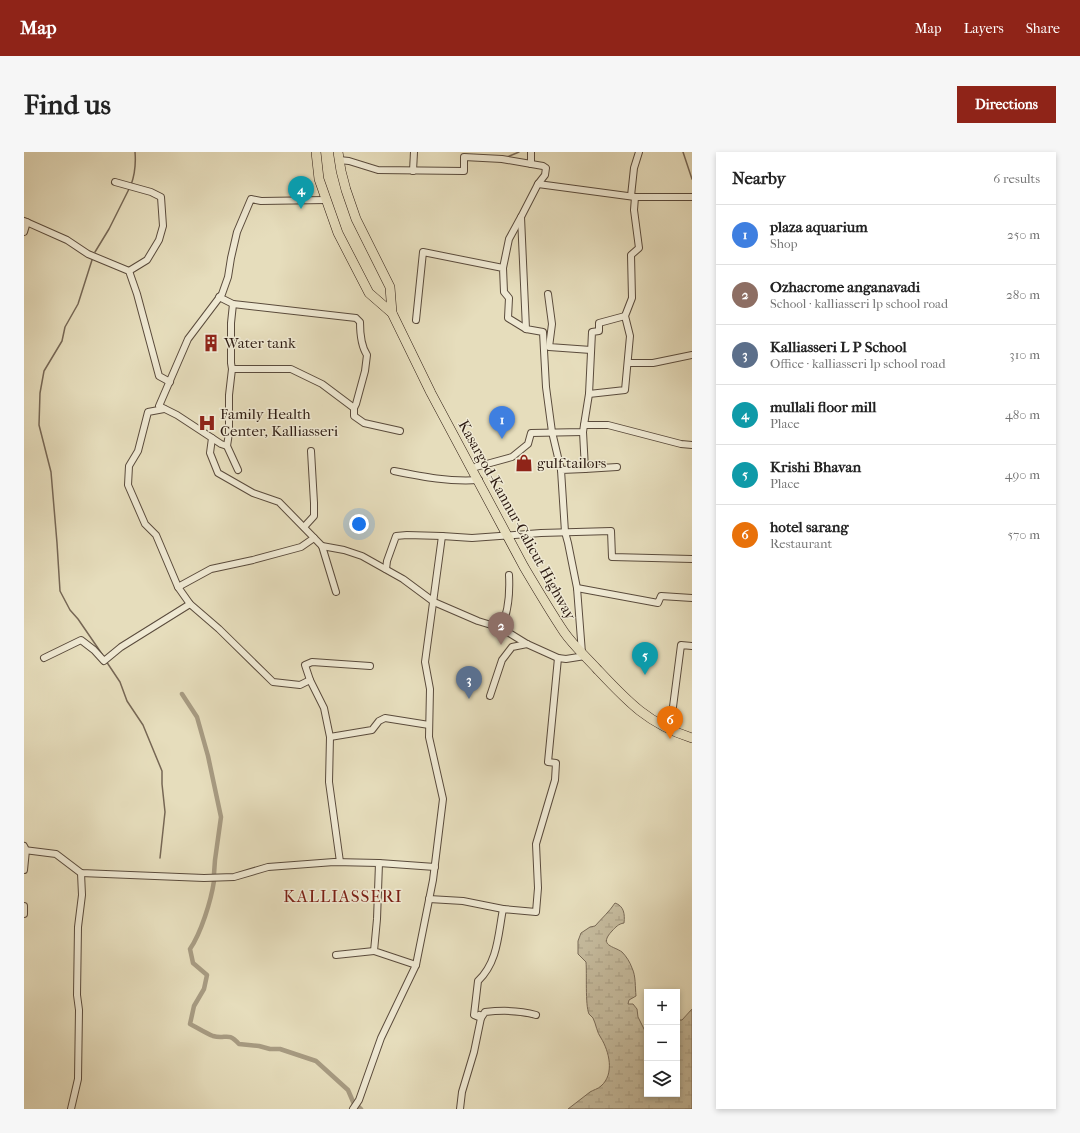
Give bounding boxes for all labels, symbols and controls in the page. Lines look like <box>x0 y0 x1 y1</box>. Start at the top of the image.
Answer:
text: Map <box>20 17 56 39</box>
text: Map <box>915 20 942 37</box>
text: Layers <box>964 20 1004 37</box>
text: Share <box>1026 20 1060 37</box>
button: Directions <box>957 86 1056 123</box>
text: Find us <box>24 88 111 121</box>
text: Nearby <box>732 168 786 188</box>
text: 6 results <box>993 171 1040 186</box>
pin: 4 <box>288 176 314 209</box>
text: plaza aquarium <box>770 218 868 236</box>
text: 1 <box>743 227 747 242</box>
text: 250 m <box>1007 227 1040 242</box>
text: Shop <box>770 236 798 251</box>
text: Ozhacrome anganavadi <box>770 278 920 296</box>
text: 2 <box>742 287 748 302</box>
text: 280 m <box>1006 287 1040 302</box>
text: School · kalliasseri lp school road <box>770 296 948 311</box>
building icon: Water tank <box>201 333 221 353</box>
place label: Water tank <box>223 334 296 352</box>
text: Kalliasseri L P School <box>770 338 907 356</box>
text: 3 <box>742 347 748 362</box>
text: 310 m <box>1009 347 1040 362</box>
text: Office · kalliasseri lp school road <box>770 356 946 371</box>
text: mullali floor mill <box>770 398 876 416</box>
place label: Family Health Center, Kalliasseri <box>220 405 339 440</box>
pin: 1 <box>489 406 515 439</box>
text: 4 <box>741 407 749 422</box>
text: 480 m <box>1005 407 1040 422</box>
hospital icon: Family Health Center, Kalliasseri <box>197 413 217 433</box>
text: Place <box>770 416 800 431</box>
street label: Kasargod-Kannur-Calicut Highway <box>454 417 580 624</box>
shop icon: gulf tailors <box>514 453 534 473</box>
place label: gulf tailors <box>537 454 607 472</box>
text: Krishi Bhavan <box>770 458 861 476</box>
text: 5 <box>742 467 748 482</box>
text: 490 m <box>1005 467 1040 482</box>
text: Place <box>770 476 800 491</box>
your location <box>349 514 369 534</box>
text: hotel sarang <box>770 518 848 536</box>
text: 6 <box>741 527 749 542</box>
text: 570 m <box>1007 527 1040 542</box>
text: Restaurant <box>770 536 832 551</box>
pin: 2 <box>488 612 514 645</box>
pin: 5 <box>632 642 658 675</box>
pin: 3 <box>456 666 482 699</box>
pin: 6 <box>657 706 683 739</box>
district label: KALLIASSERI <box>283 886 403 906</box>
map controls <box>644 989 680 1097</box>
button: + <box>644 989 680 1025</box>
button: − <box>644 1025 680 1061</box>
button: layers <box>644 1061 680 1097</box>

